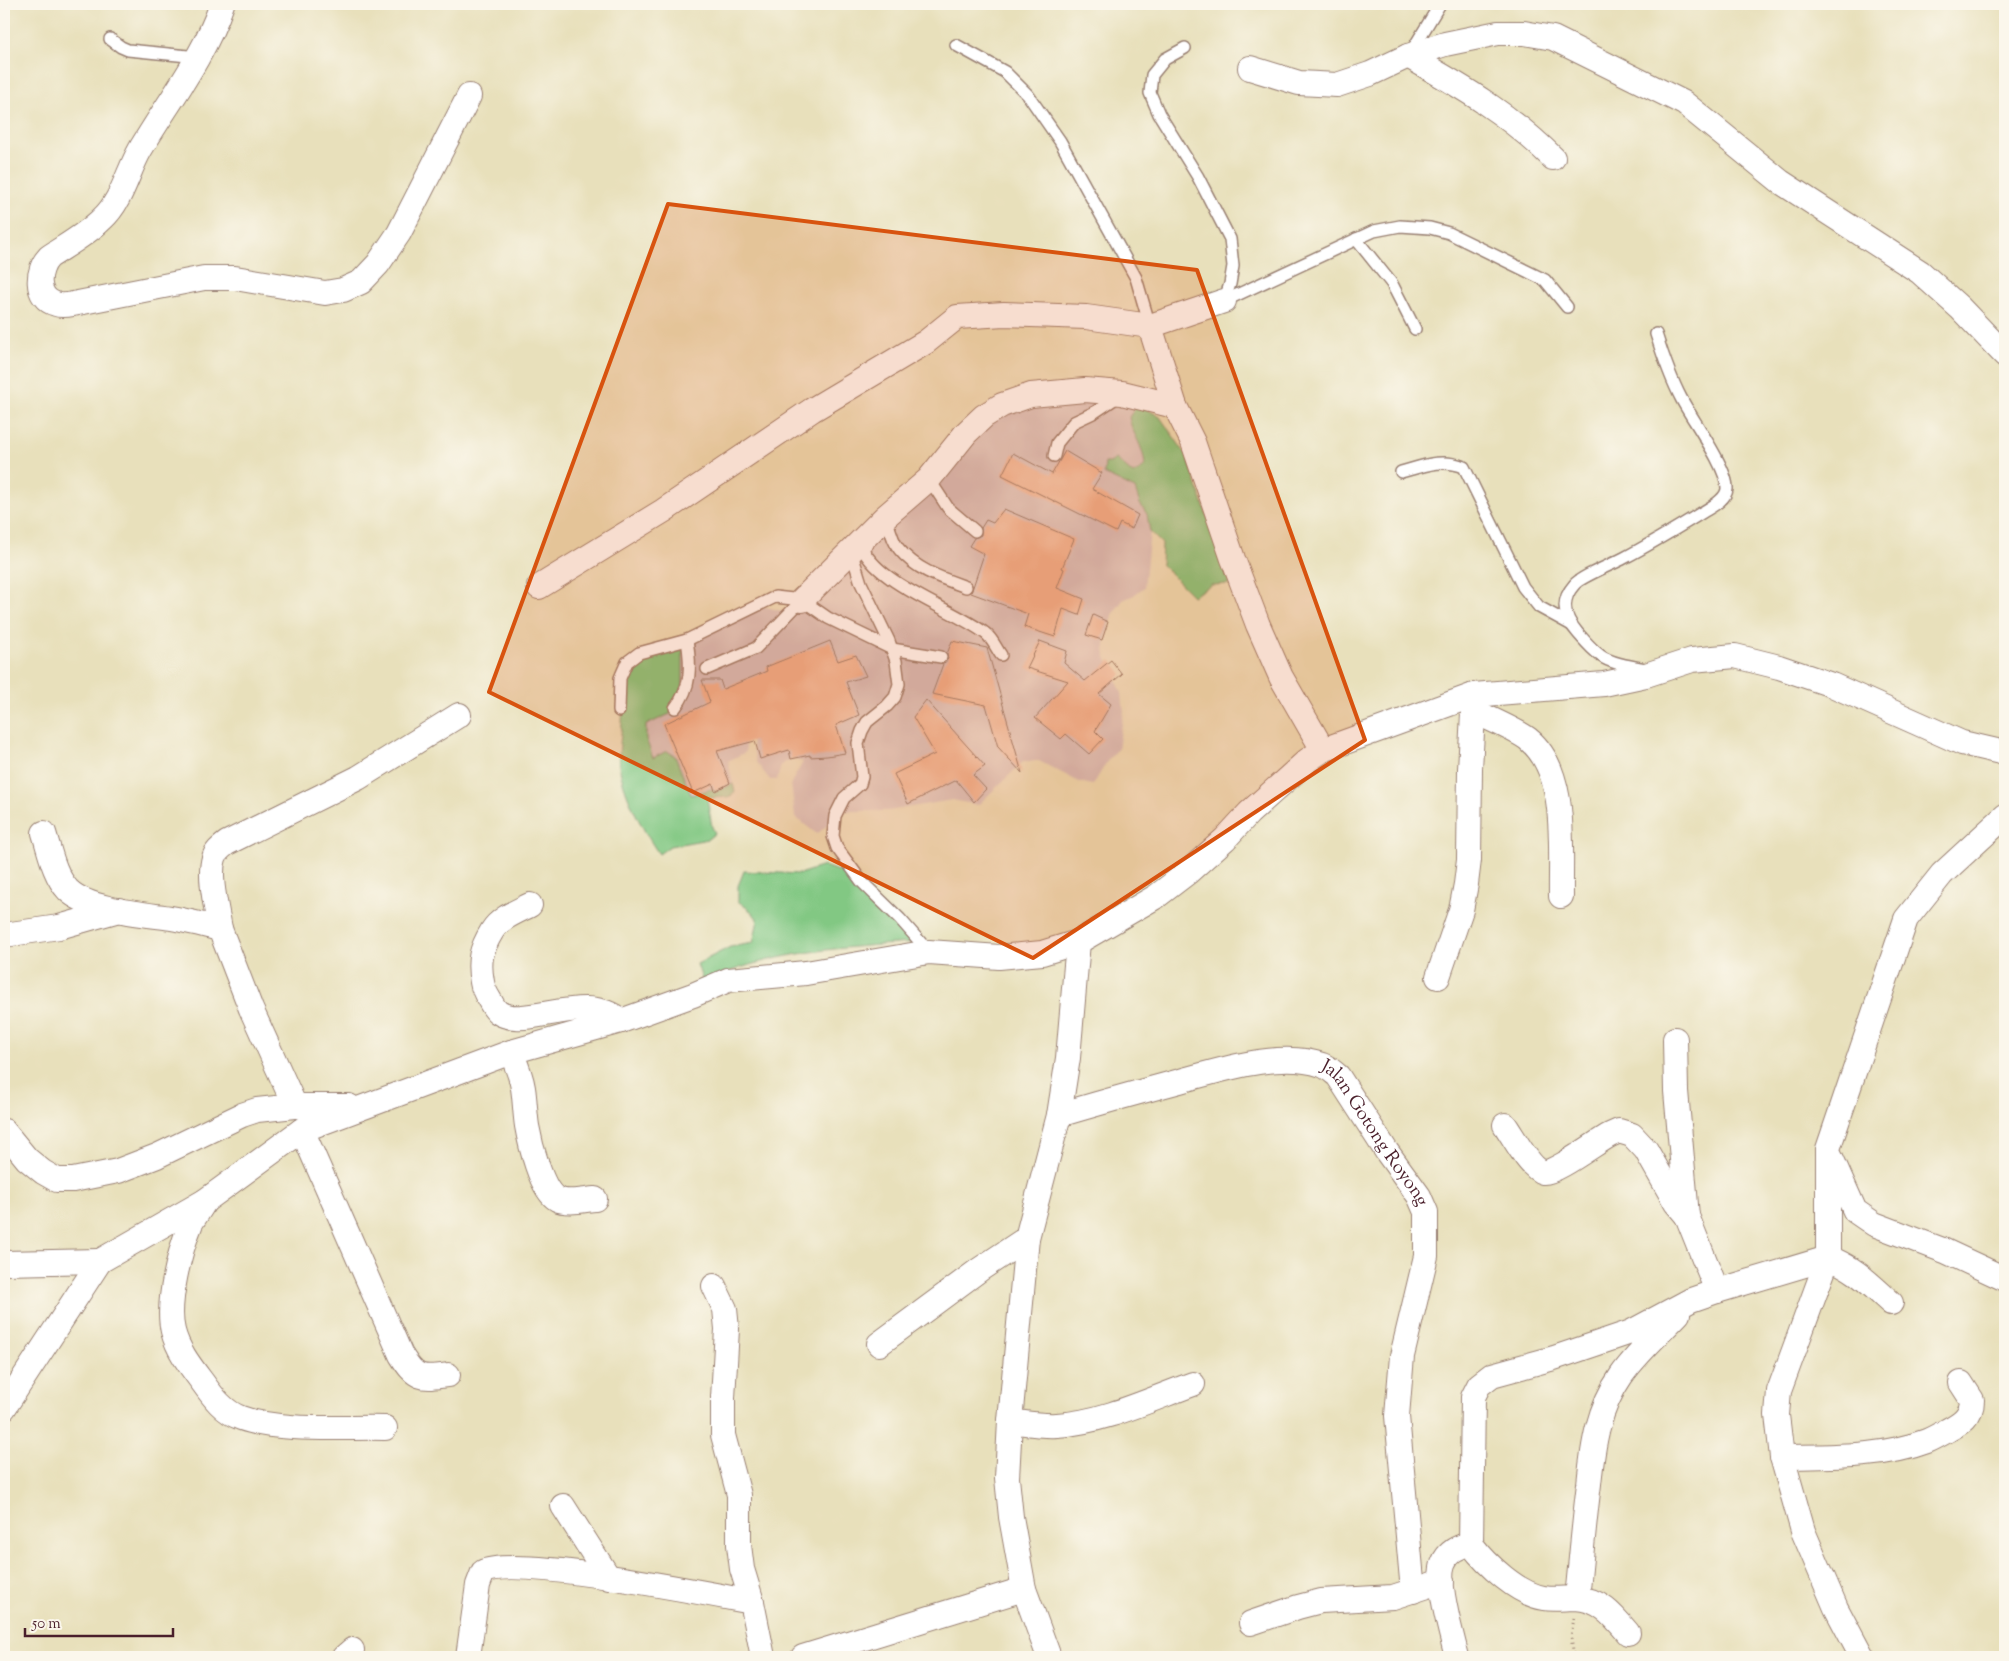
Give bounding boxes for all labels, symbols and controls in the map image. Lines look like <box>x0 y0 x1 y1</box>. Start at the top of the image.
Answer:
street label: Jalan Gotong Royong <box>1316 1053 1435 1210</box>
scale bar <box>25 1606 172 1638</box>
text: 50 m <box>31 1614 61 1635</box>

